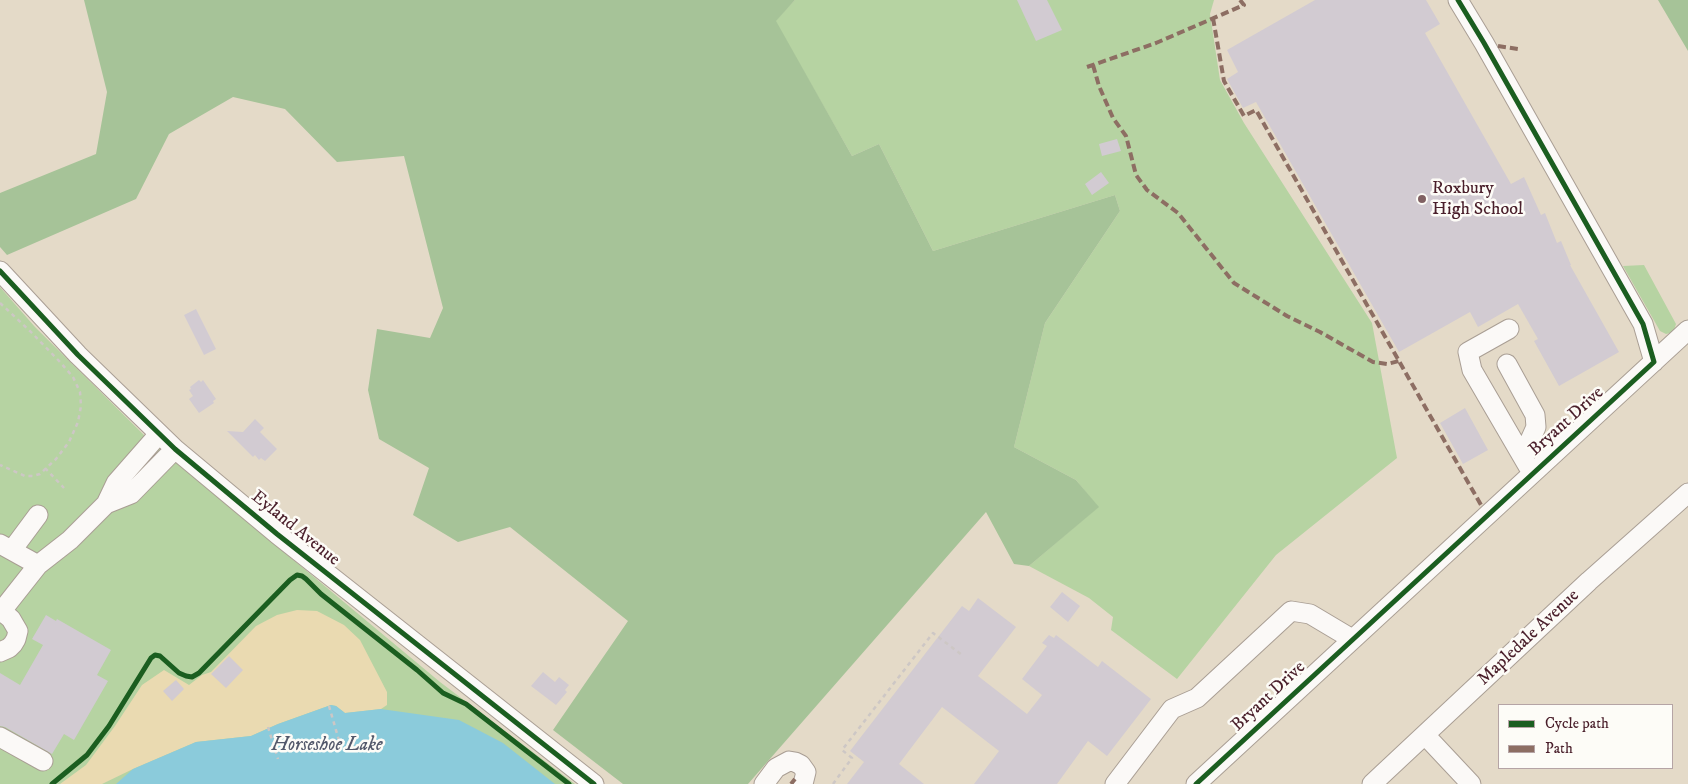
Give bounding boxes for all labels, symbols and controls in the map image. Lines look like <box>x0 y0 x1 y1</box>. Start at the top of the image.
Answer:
place label: Roxbury High School <box>1432 178 1523 220</box>
marker: Roxbury High School <box>1416 193 1428 205</box>
street label: Bryant Drive <box>1525 383 1609 461</box>
street label: Eyland Avenue <box>246 487 344 571</box>
street label: Mapledale Avenue <box>1474 585 1584 691</box>
street label: Bryant Drive <box>1228 657 1310 737</box>
legend <box>1498 704 1673 769</box>
text: Cycle path <box>1545 714 1609 733</box>
water label: Horseshoe Lake <box>272 735 382 757</box>
text: Path <box>1545 739 1573 758</box>

